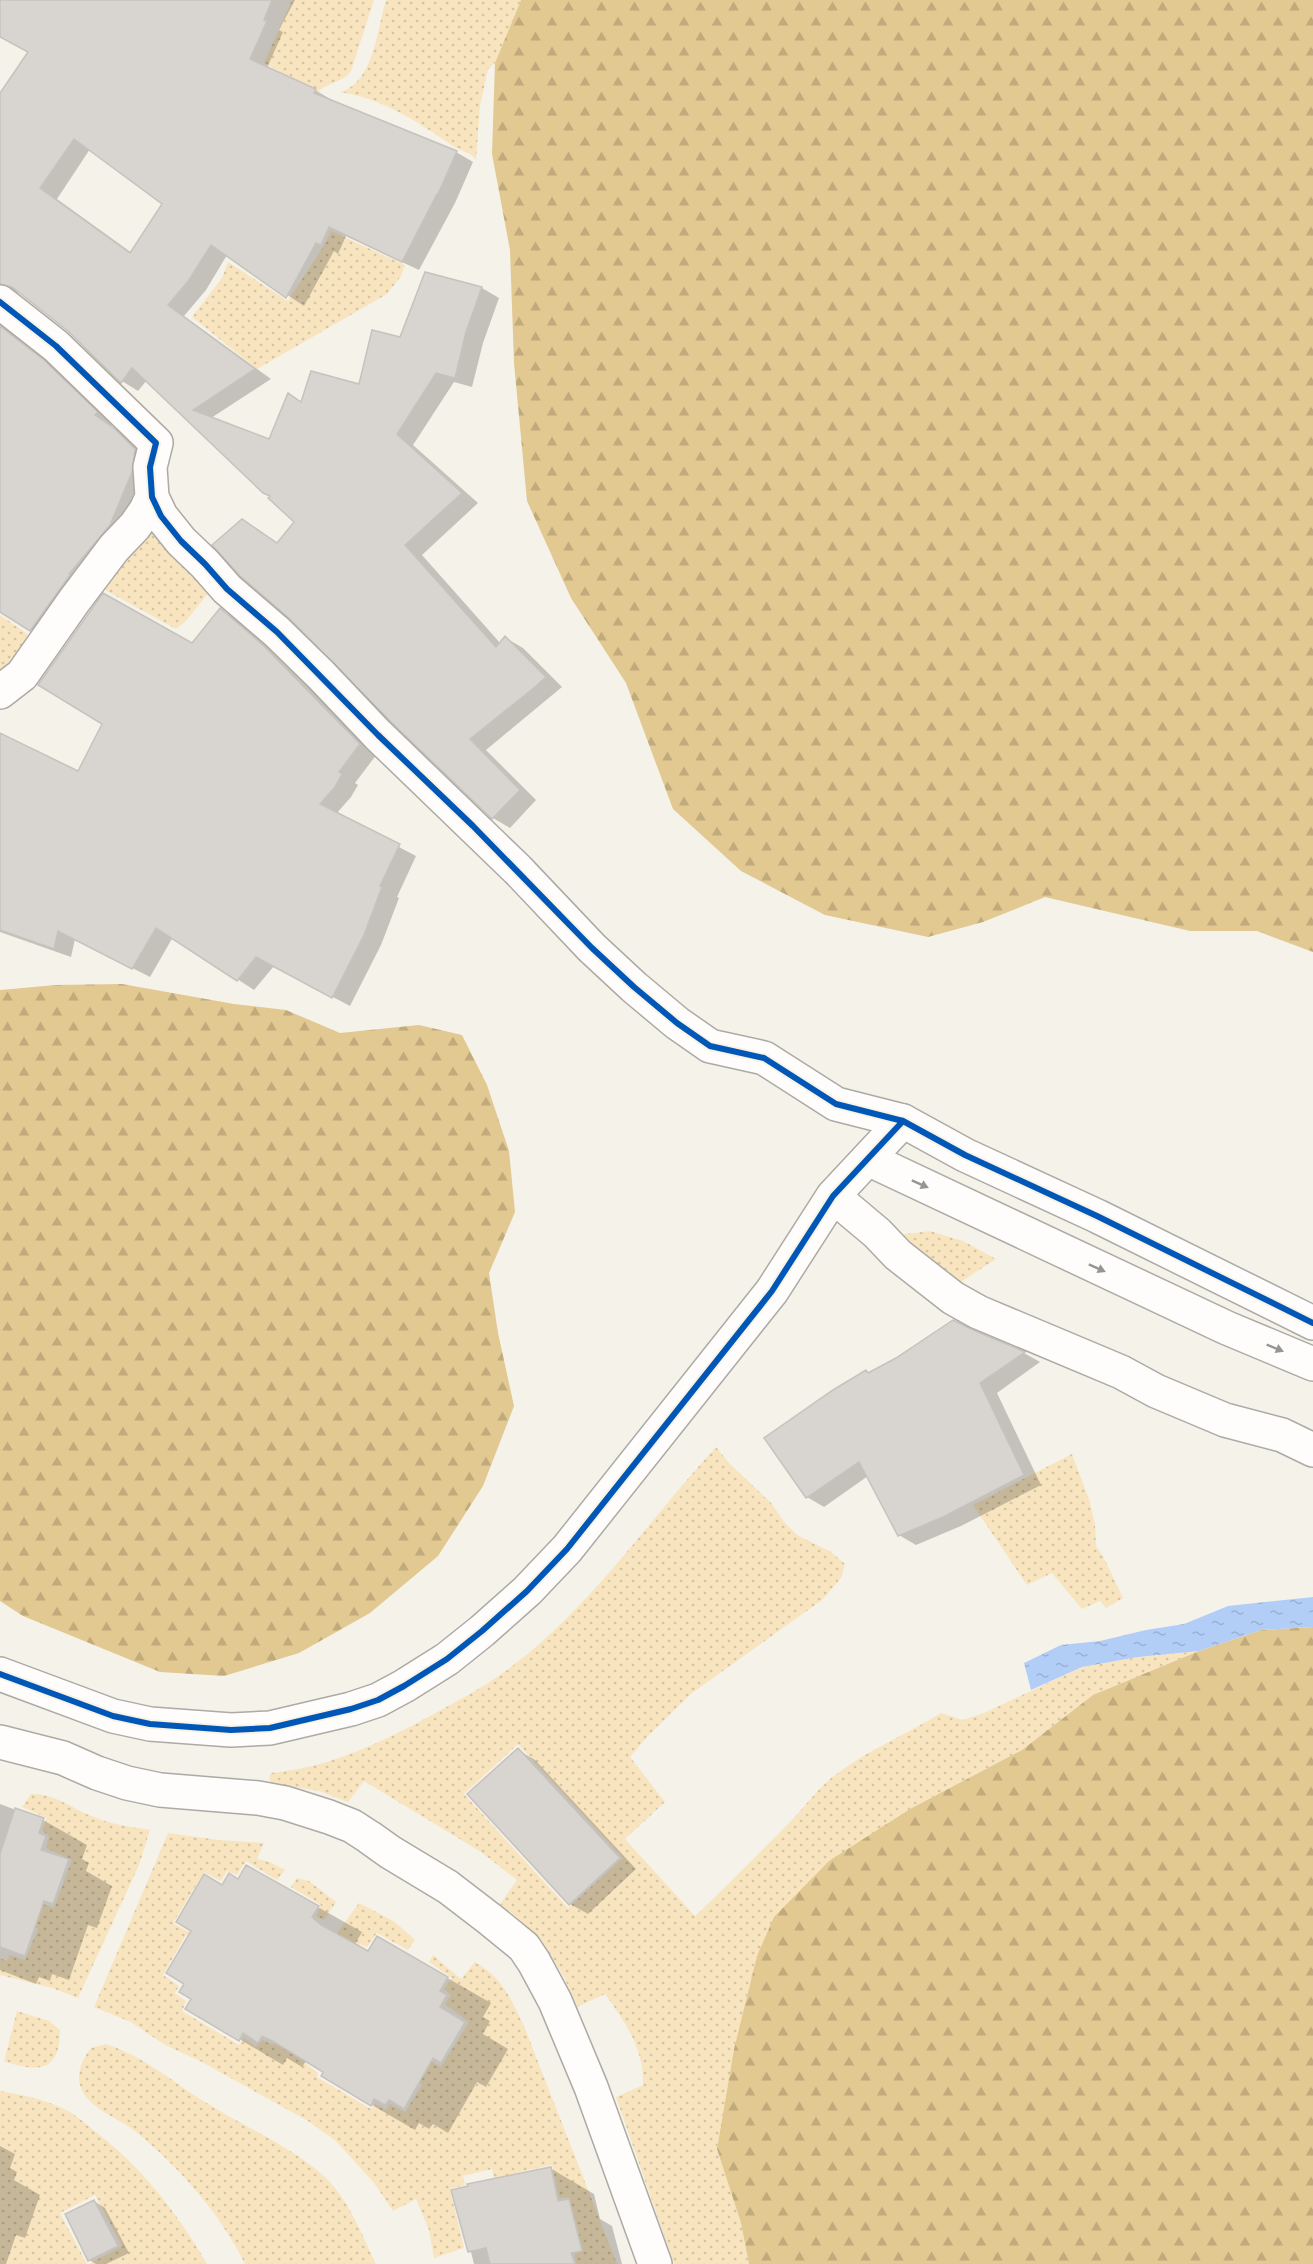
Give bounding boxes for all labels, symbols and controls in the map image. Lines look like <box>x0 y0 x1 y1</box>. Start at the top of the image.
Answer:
one-way arrow <box>912 1180 929 1189</box>
one-way arrow <box>1088 1263 1105 1272</box>
one-way arrow <box>1266 1343 1284 1353</box>

